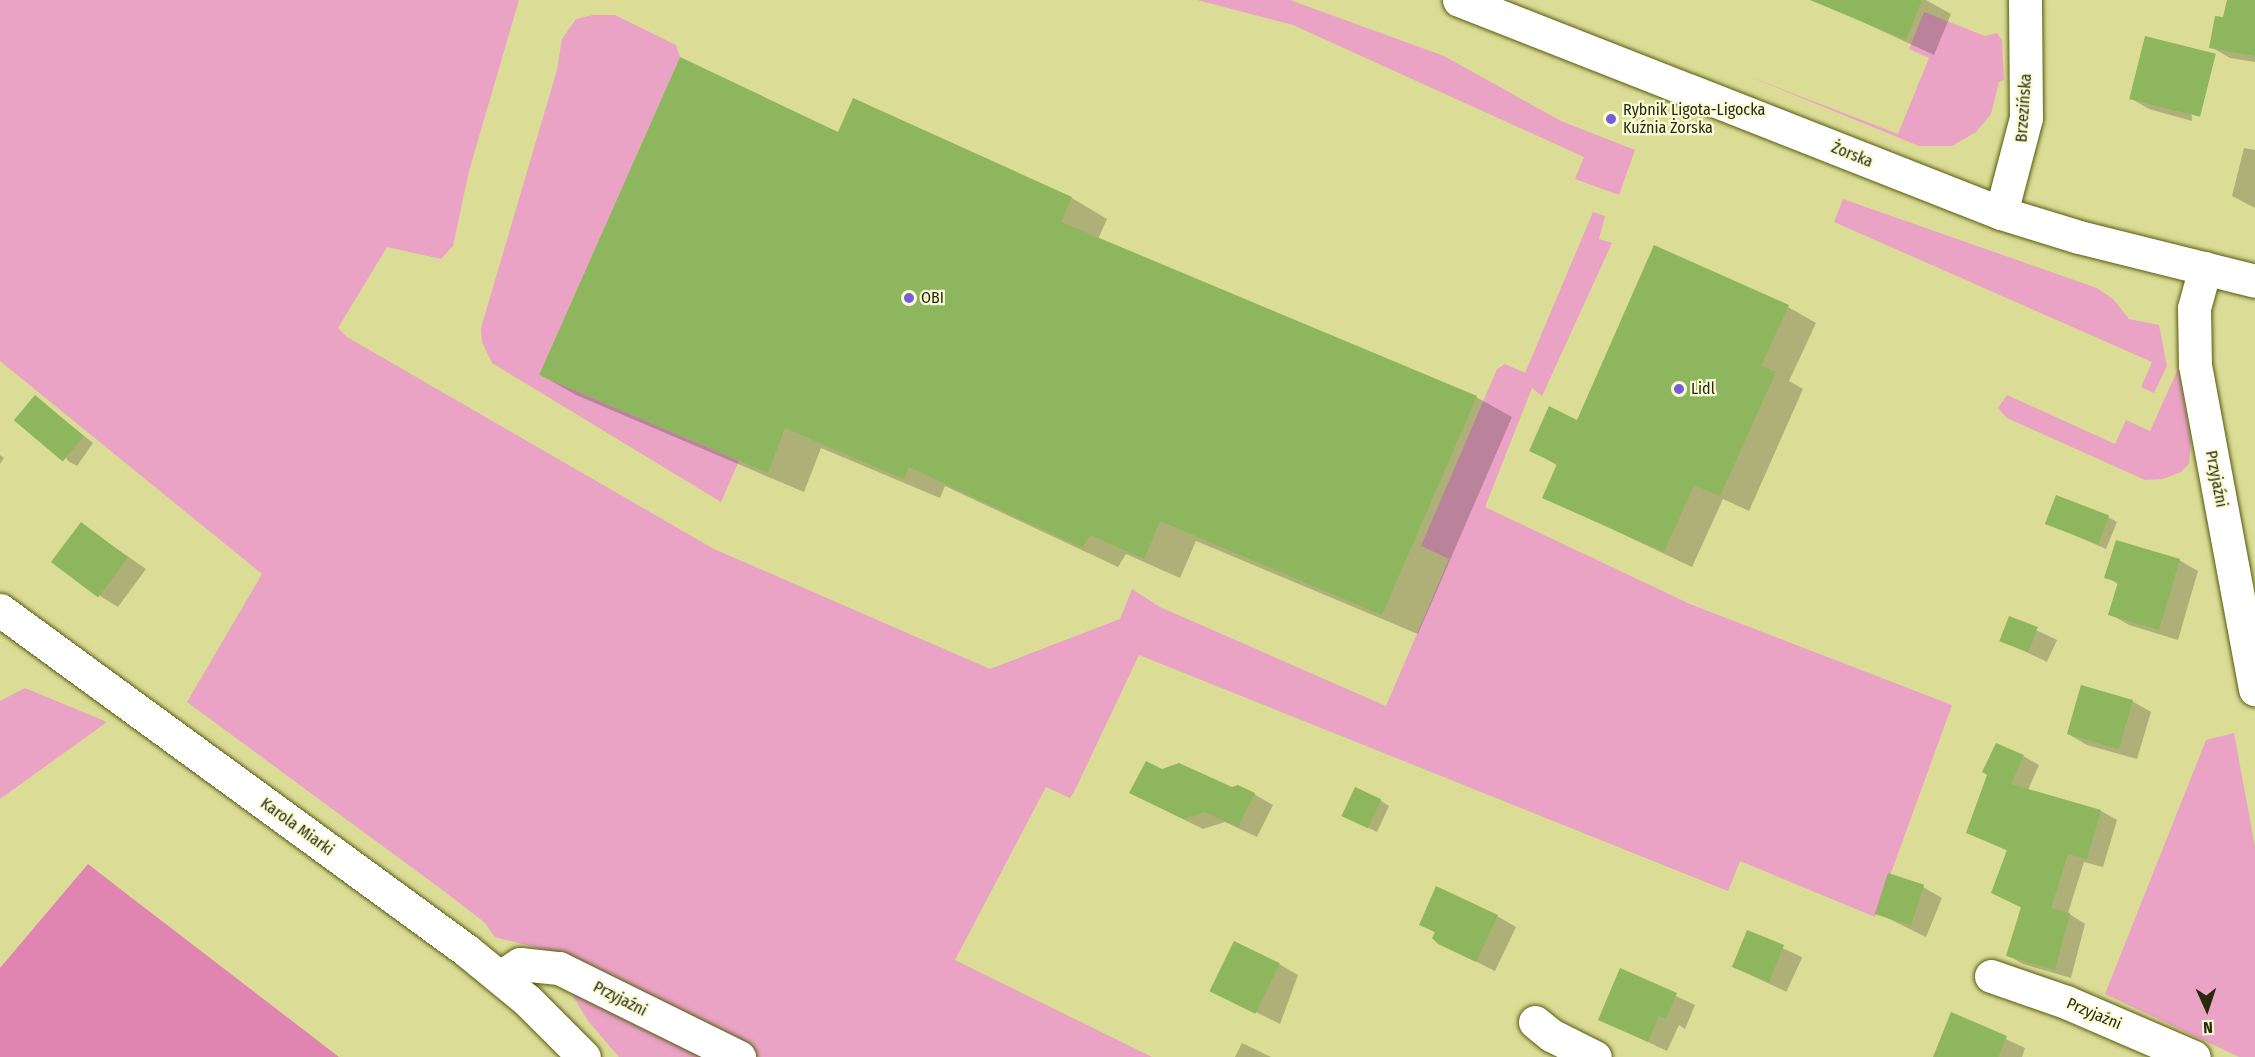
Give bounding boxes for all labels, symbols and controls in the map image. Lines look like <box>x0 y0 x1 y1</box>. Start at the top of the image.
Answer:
street label: Brzezińska <box>2012 73 2036 143</box>
place label: Rybnik Ligota-Ligocka Kuźnia Żorska <box>1623 100 1765 138</box>
marker: Rybnik Ligota-Ligocka Kuźnia Żorska <box>1604 112 1618 126</box>
street label: Żorska <box>1829 138 1875 172</box>
place label: OBI <box>921 288 944 308</box>
marker: OBI <box>902 291 916 305</box>
place label: Lidl <box>1691 379 1715 399</box>
marker: Lidl <box>1672 382 1686 396</box>
street label: Przyjaźni <box>2201 449 2231 509</box>
street label: Karola Miarki <box>257 794 337 860</box>
street label: Przyjaźni <box>590 977 650 1021</box>
north arrow <box>2177 979 2237 1039</box>
street label: Przyjaźni <box>2064 994 2124 1034</box>
text: N <box>2203 1018 2213 1037</box>

